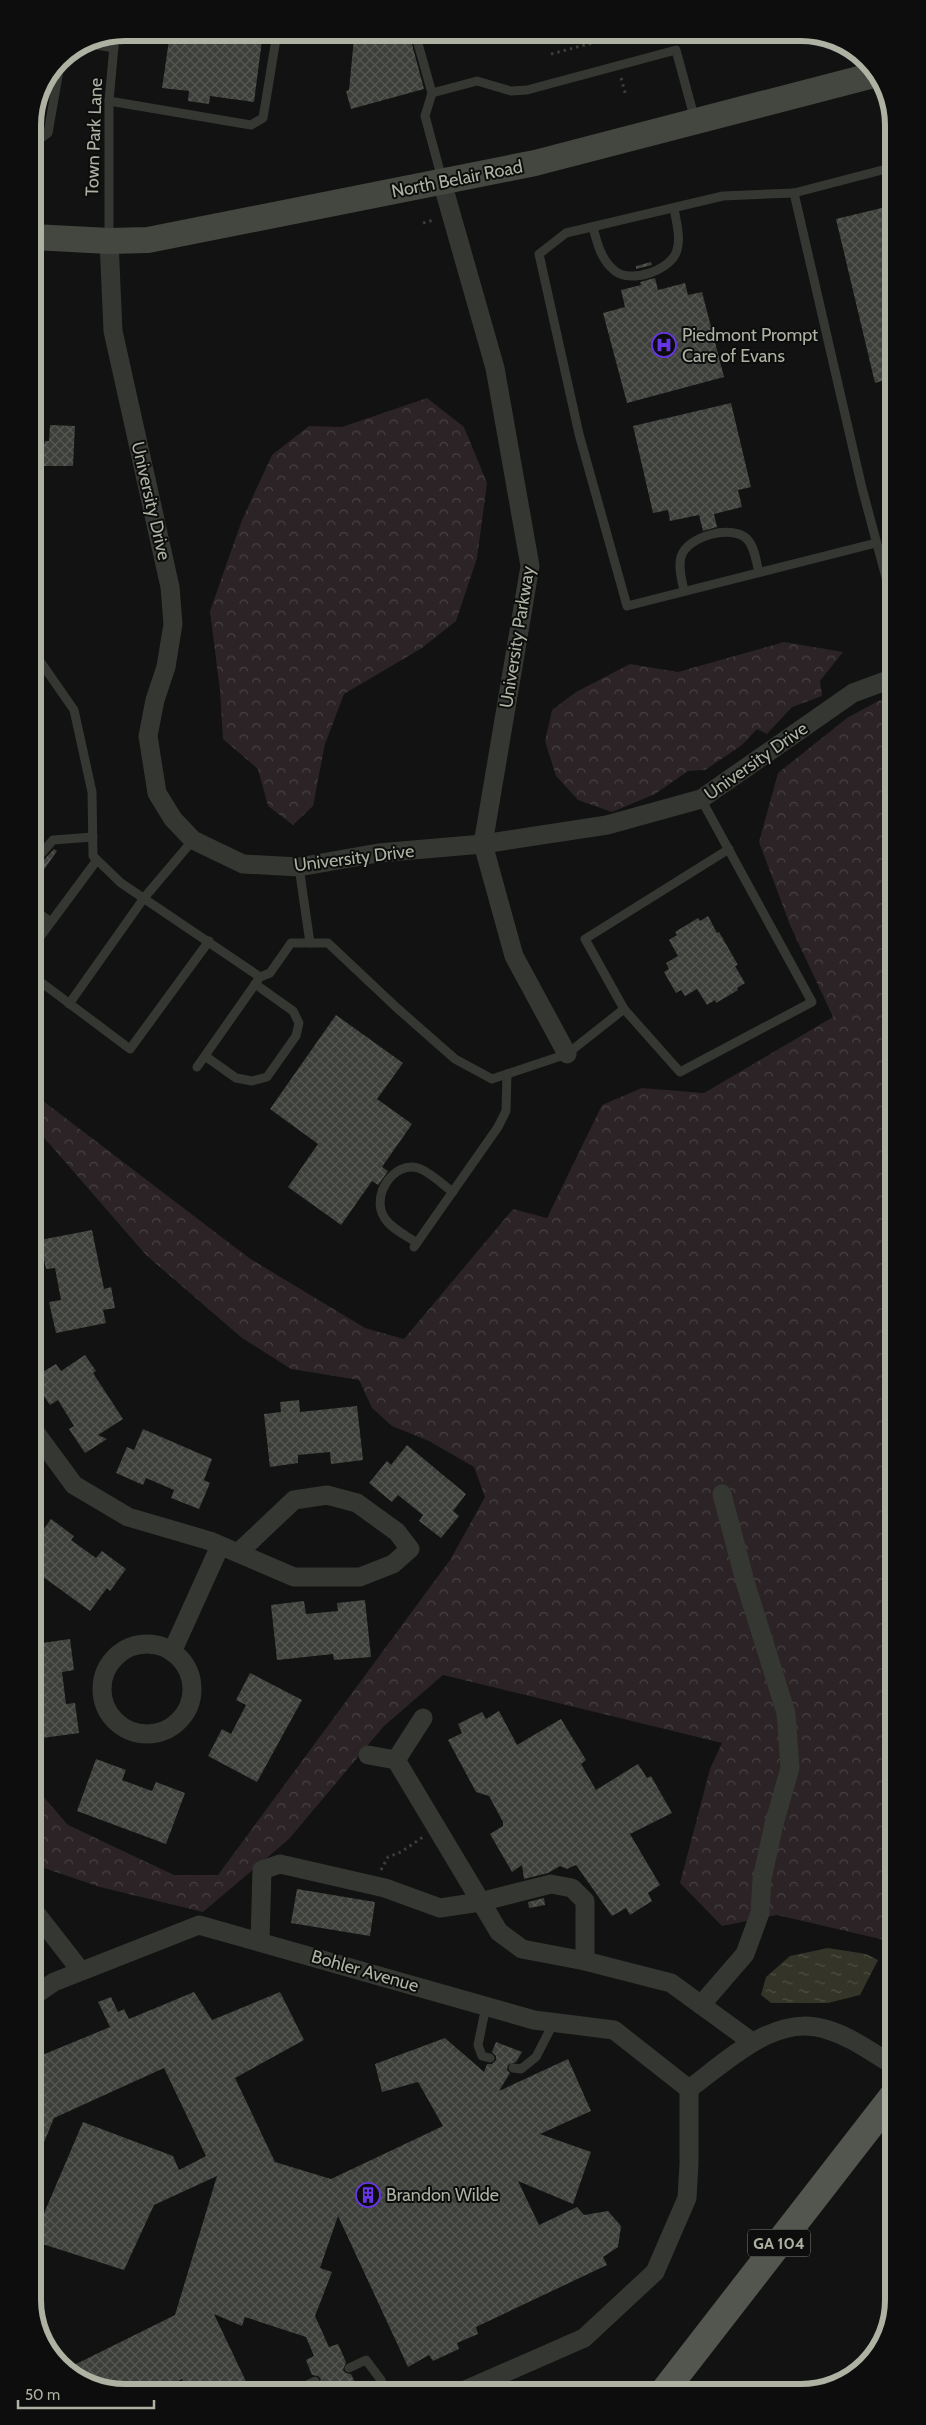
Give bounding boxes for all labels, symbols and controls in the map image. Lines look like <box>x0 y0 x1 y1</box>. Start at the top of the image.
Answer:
street label: Town Park Lane <box>81 77 107 197</box>
street label: North Belair Road <box>389 155 525 203</box>
place label: Piedmont Prompt Care of Evans <box>682 324 818 367</box>
hospital icon: Piedmont Prompt Care of Evans <box>651 332 677 358</box>
street label: University Drive <box>127 440 175 562</box>
street label: University Parkway <box>495 564 539 710</box>
street label: University Drive <box>700 717 812 805</box>
street label: University Drive <box>293 840 415 876</box>
street label: Bohler Avenue <box>309 1945 421 1997</box>
building icon: Brandon Wilde <box>355 2182 381 2208</box>
place label: Brandon Wilde <box>386 2184 499 2206</box>
road number: GA 104 <box>748 2230 810 2256</box>
scale bar <box>18 2378 154 2410</box>
text: 50 m <box>25 2386 60 2404</box>

